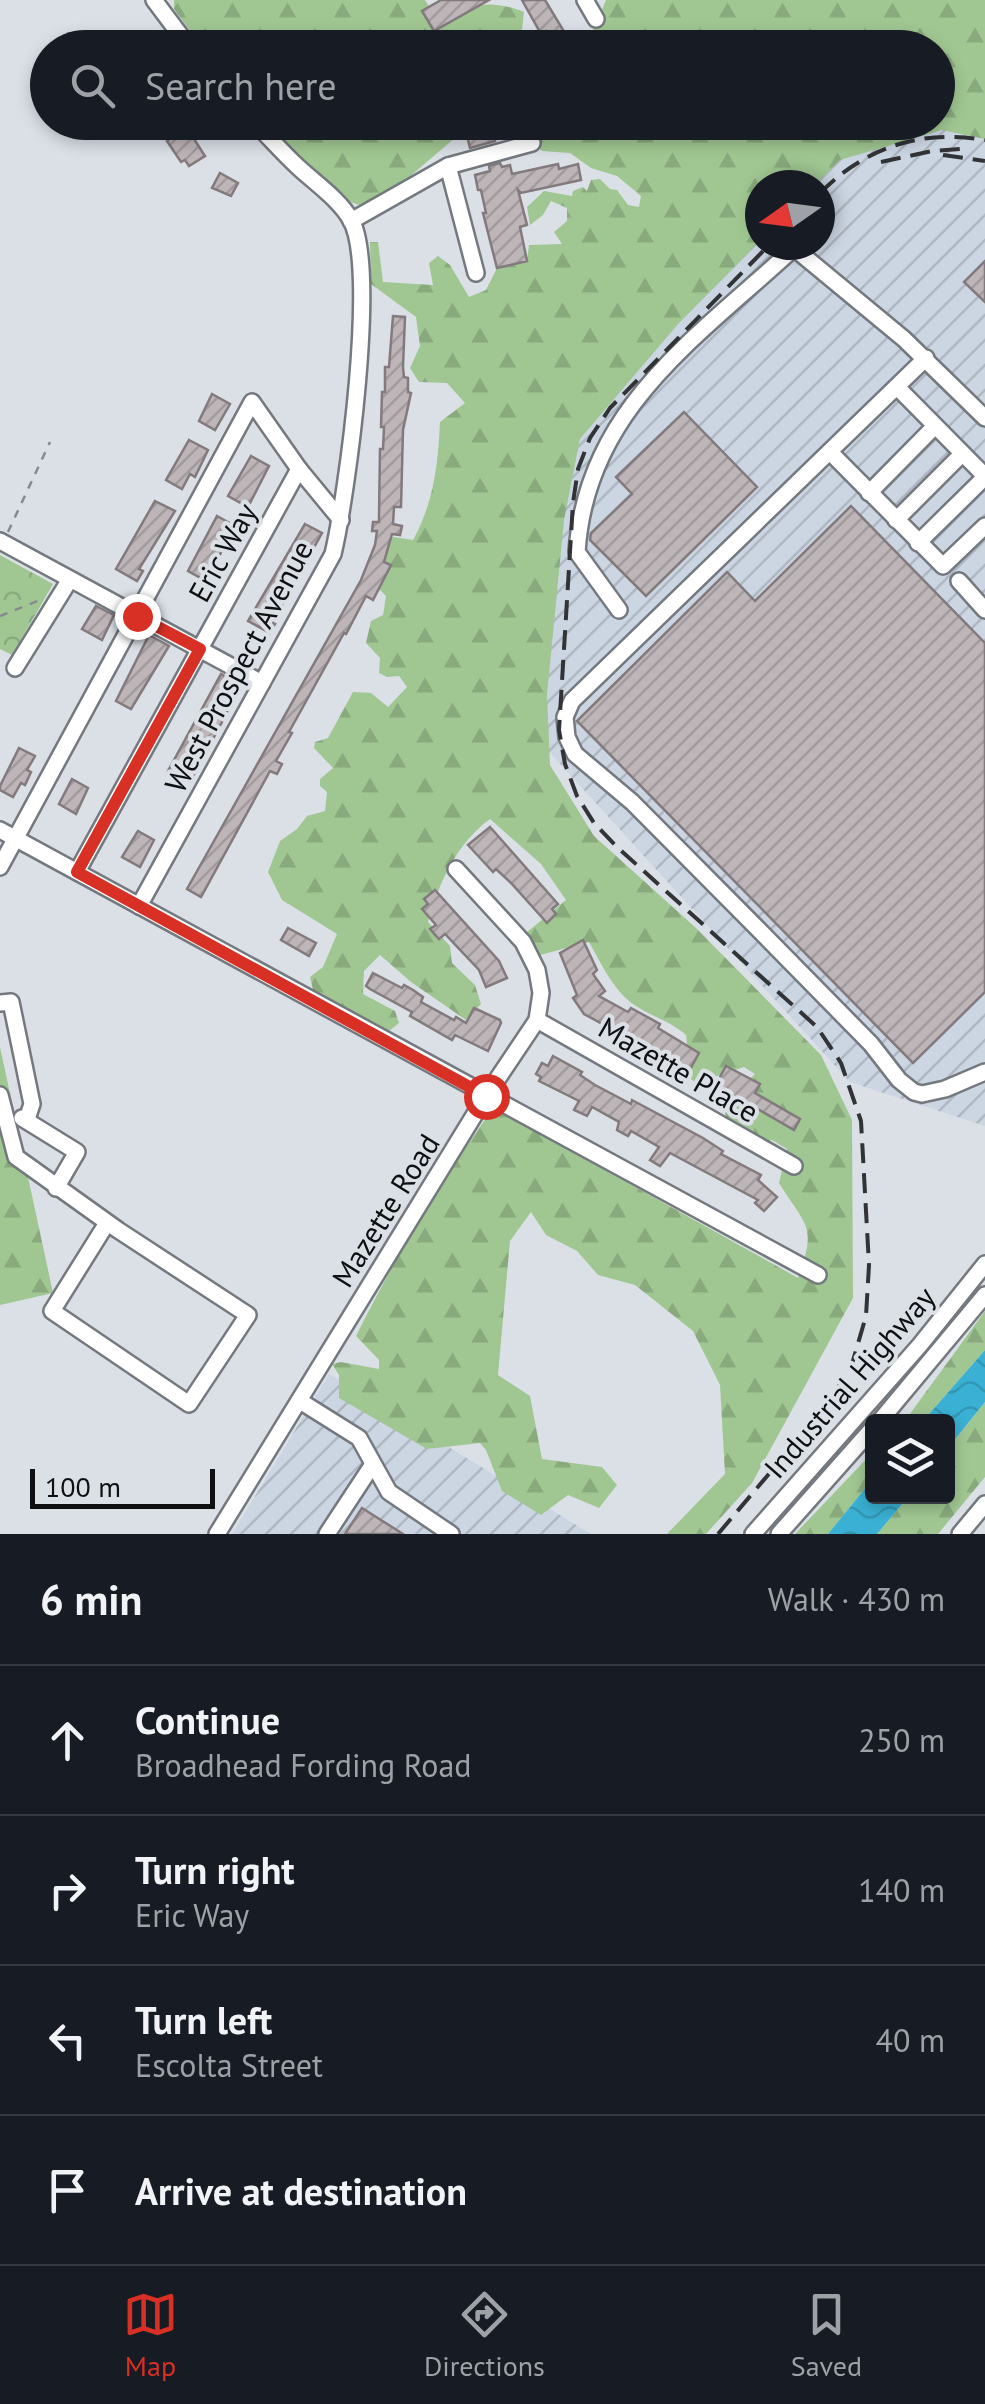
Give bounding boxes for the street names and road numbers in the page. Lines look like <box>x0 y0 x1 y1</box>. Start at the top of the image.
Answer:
street label: Eric Way <box>179 496 265 608</box>
street label: West Prospect Avenue <box>155 533 321 799</box>
street label: Mazette Place <box>592 1007 766 1131</box>
street label: Mazette Road <box>322 1126 448 1294</box>
street label: Industrial Highway <box>755 1278 943 1486</box>

